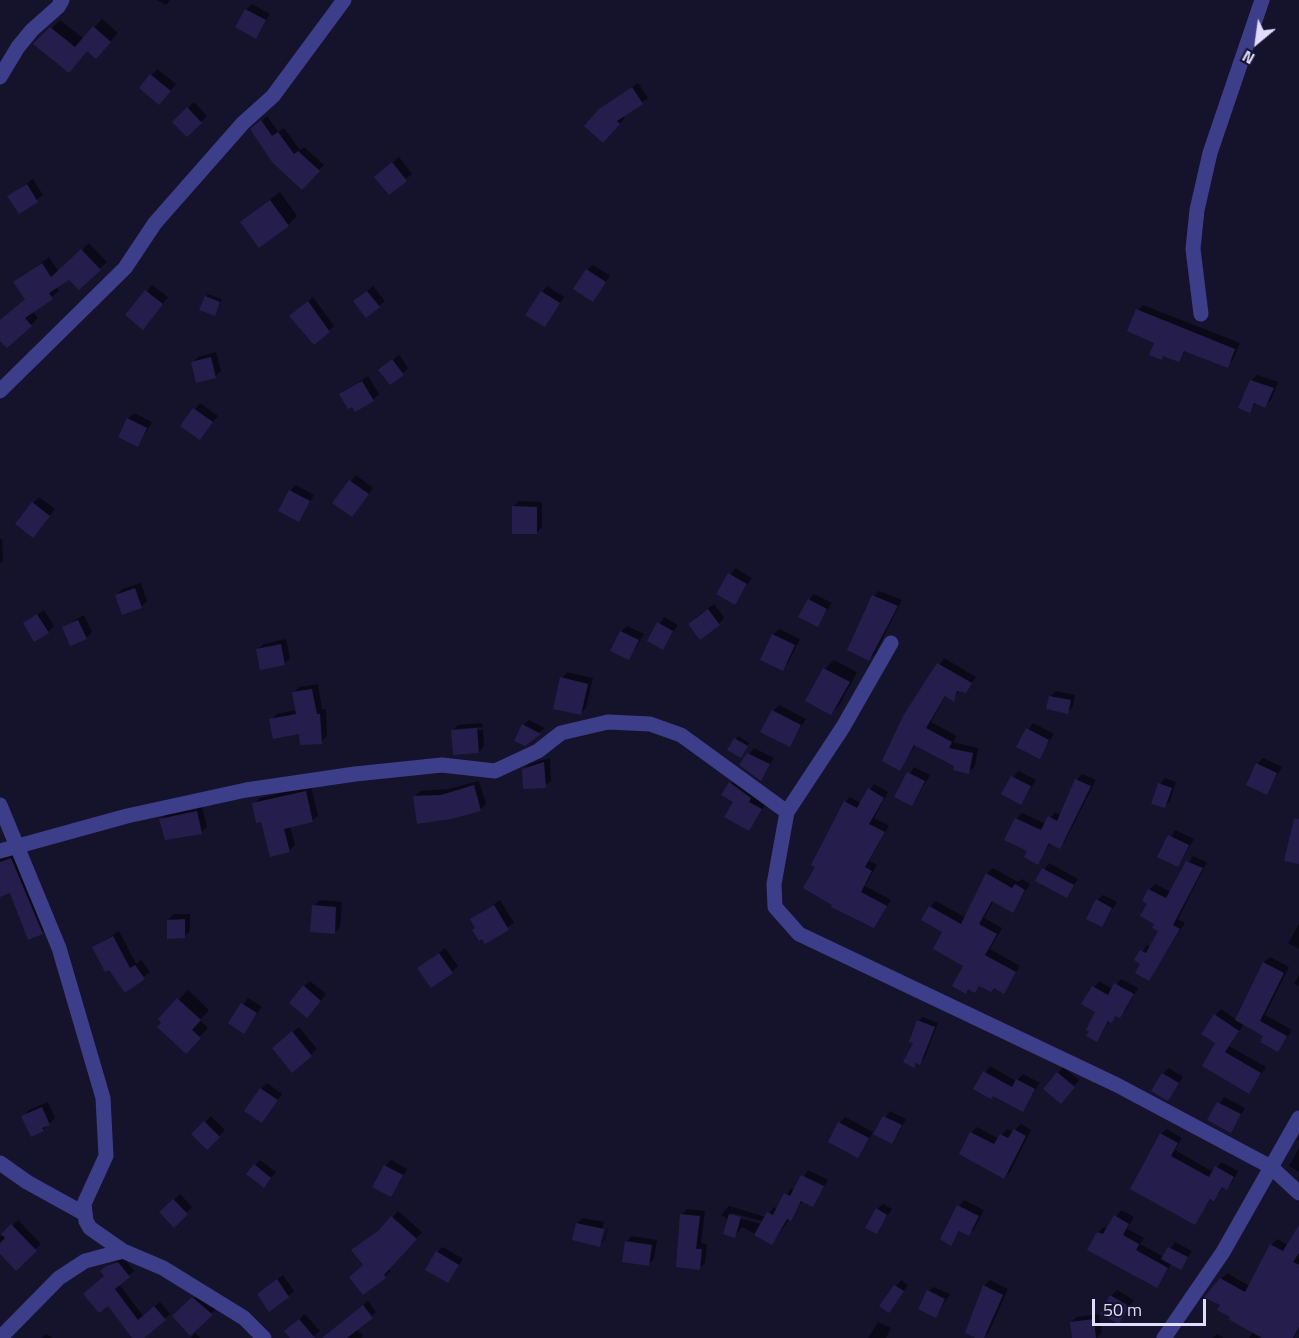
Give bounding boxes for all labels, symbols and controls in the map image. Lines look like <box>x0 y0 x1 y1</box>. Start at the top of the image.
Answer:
north arrow <box>1227 12 1287 72</box>
text: N <box>1238 45 1259 71</box>
scale bar <box>1095 1287 1209 1325</box>
text: 50 m <box>1103 1296 1142 1323</box>

